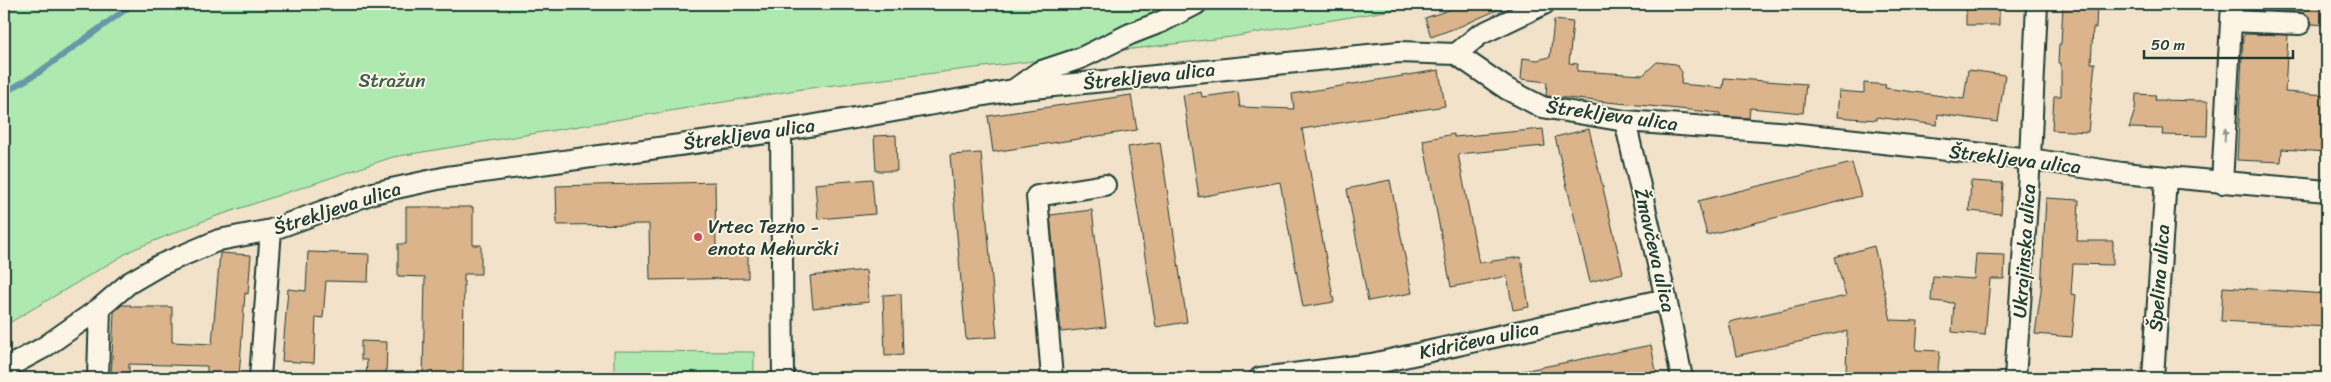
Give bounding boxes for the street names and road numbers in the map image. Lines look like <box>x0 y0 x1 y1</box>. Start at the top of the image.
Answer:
street label: Štrekljeva ulica <box>1081 53 1217 99</box>
street label: Štrekljeva ulica <box>1544 89 1680 141</box>
street label: Štrekljeva ulica <box>681 108 817 160</box>
street label: Štrekljeva ulica <box>1947 135 2083 184</box>
street label: Štrekljeva ulica <box>269 172 405 244</box>
street label: Ukrajinska ulica <box>2003 182 2045 319</box>
street label: Žmavčeva ulica <box>1625 185 1685 316</box>
street label: Špelina ulica <box>2139 223 2179 333</box>
street label: Kidričeva ulica <box>1416 311 1542 369</box>

